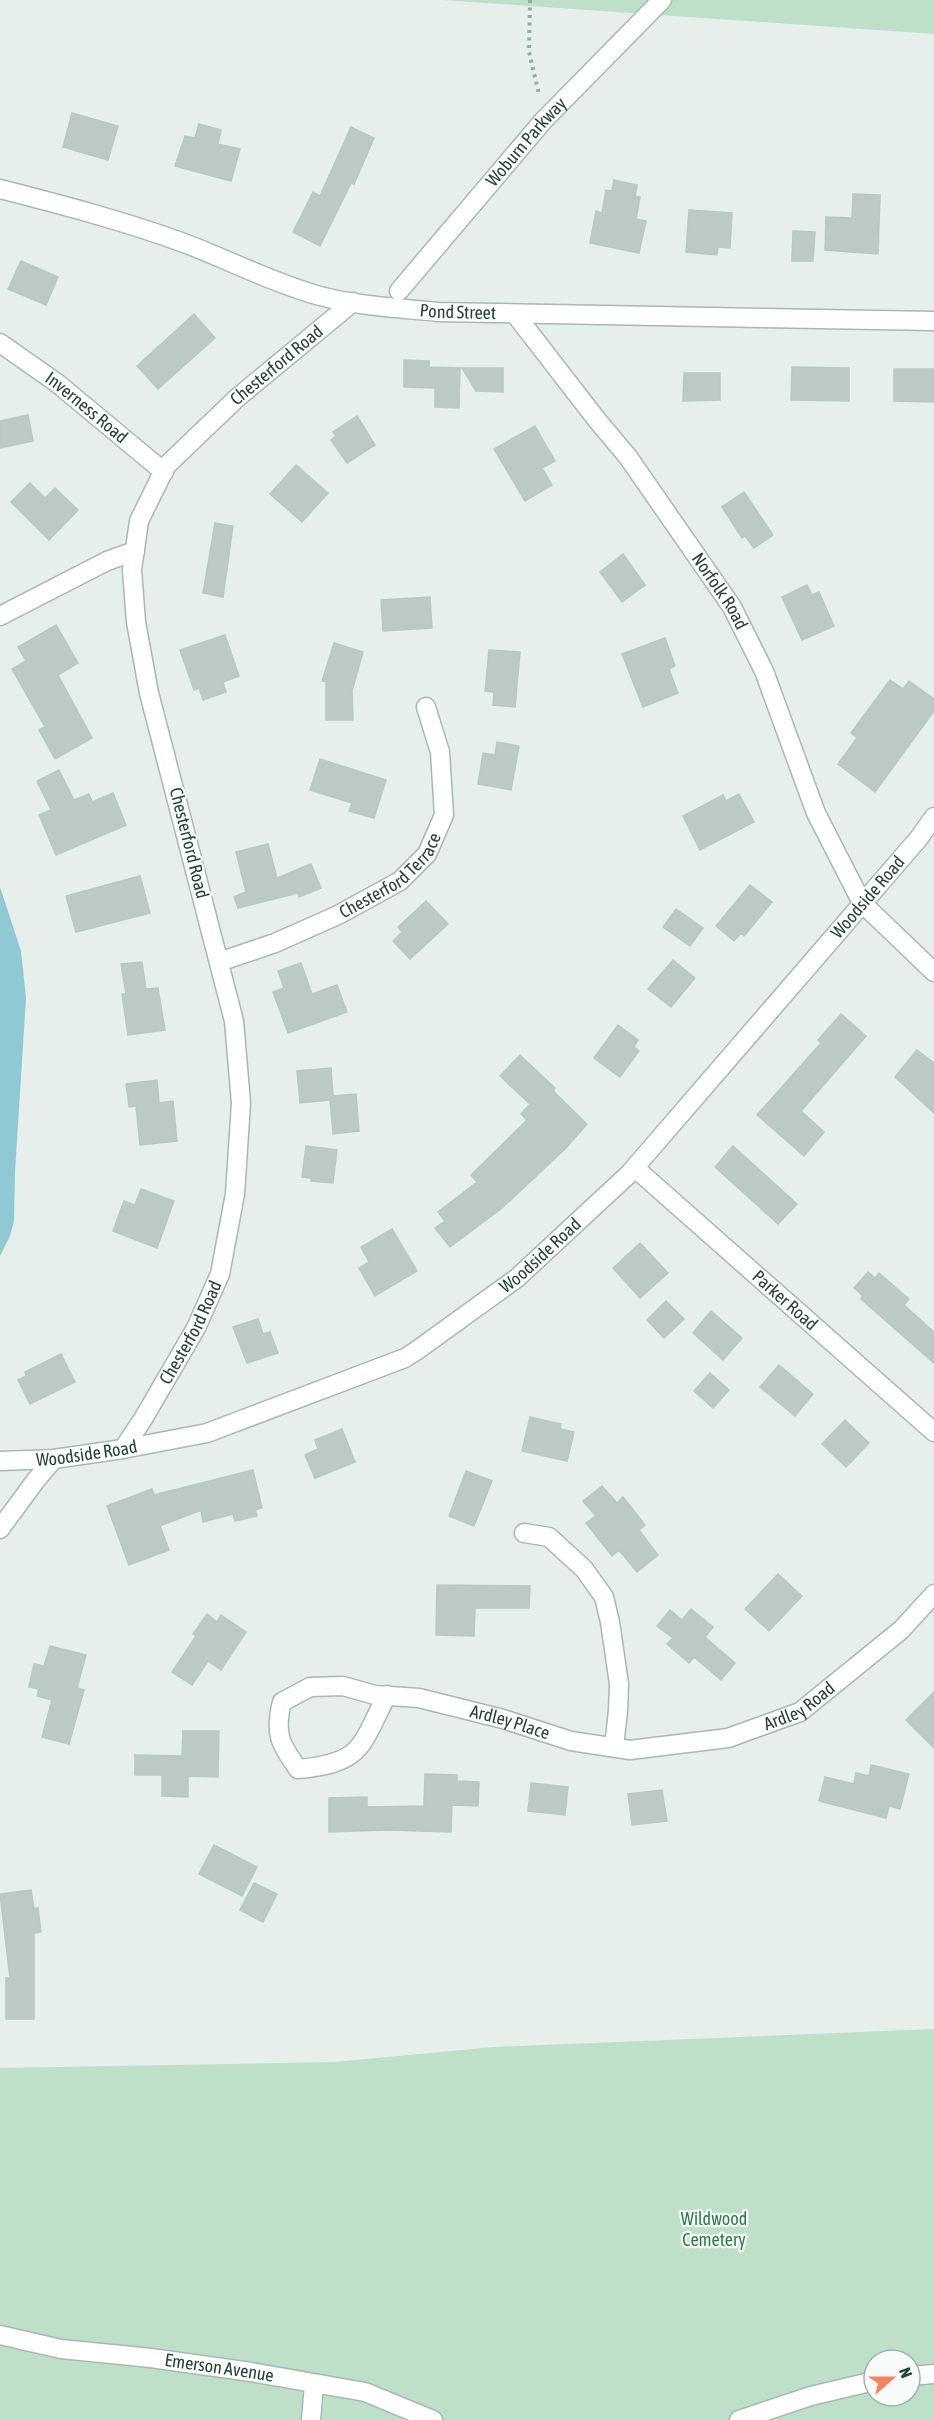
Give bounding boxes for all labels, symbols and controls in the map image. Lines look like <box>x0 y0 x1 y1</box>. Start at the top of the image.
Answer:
street label: Woburn Parkway <box>481 93 570 190</box>
street label: Pond Street <box>419 299 496 323</box>
street label: Chesterford Road <box>225 320 327 409</box>
street label: Inverness Road <box>41 367 132 447</box>
street label: Norfolk Road <box>688 549 752 633</box>
street label: Chesterford Road <box>166 785 213 901</box>
street label: Chesterford Terrace <box>335 829 445 922</box>
street label: Woodside Road <box>826 851 909 942</box>
street label: Woodside Road <box>495 1213 585 1297</box>
street label: Parker Road <box>748 1266 822 1334</box>
street label: Chesterford Road <box>155 1277 226 1388</box>
street label: Woodside Road <box>36 1436 139 1470</box>
street label: Ardley Road <box>761 1677 839 1734</box>
street label: Ardley Place <box>468 1700 552 1743</box>
park label: Wildwood Cemetery <box>681 2208 747 2250</box>
north arrow <box>862 2348 922 2408</box>
street label: Emerson Avenue <box>163 2349 276 2386</box>
text: N <box>896 2365 916 2380</box>

